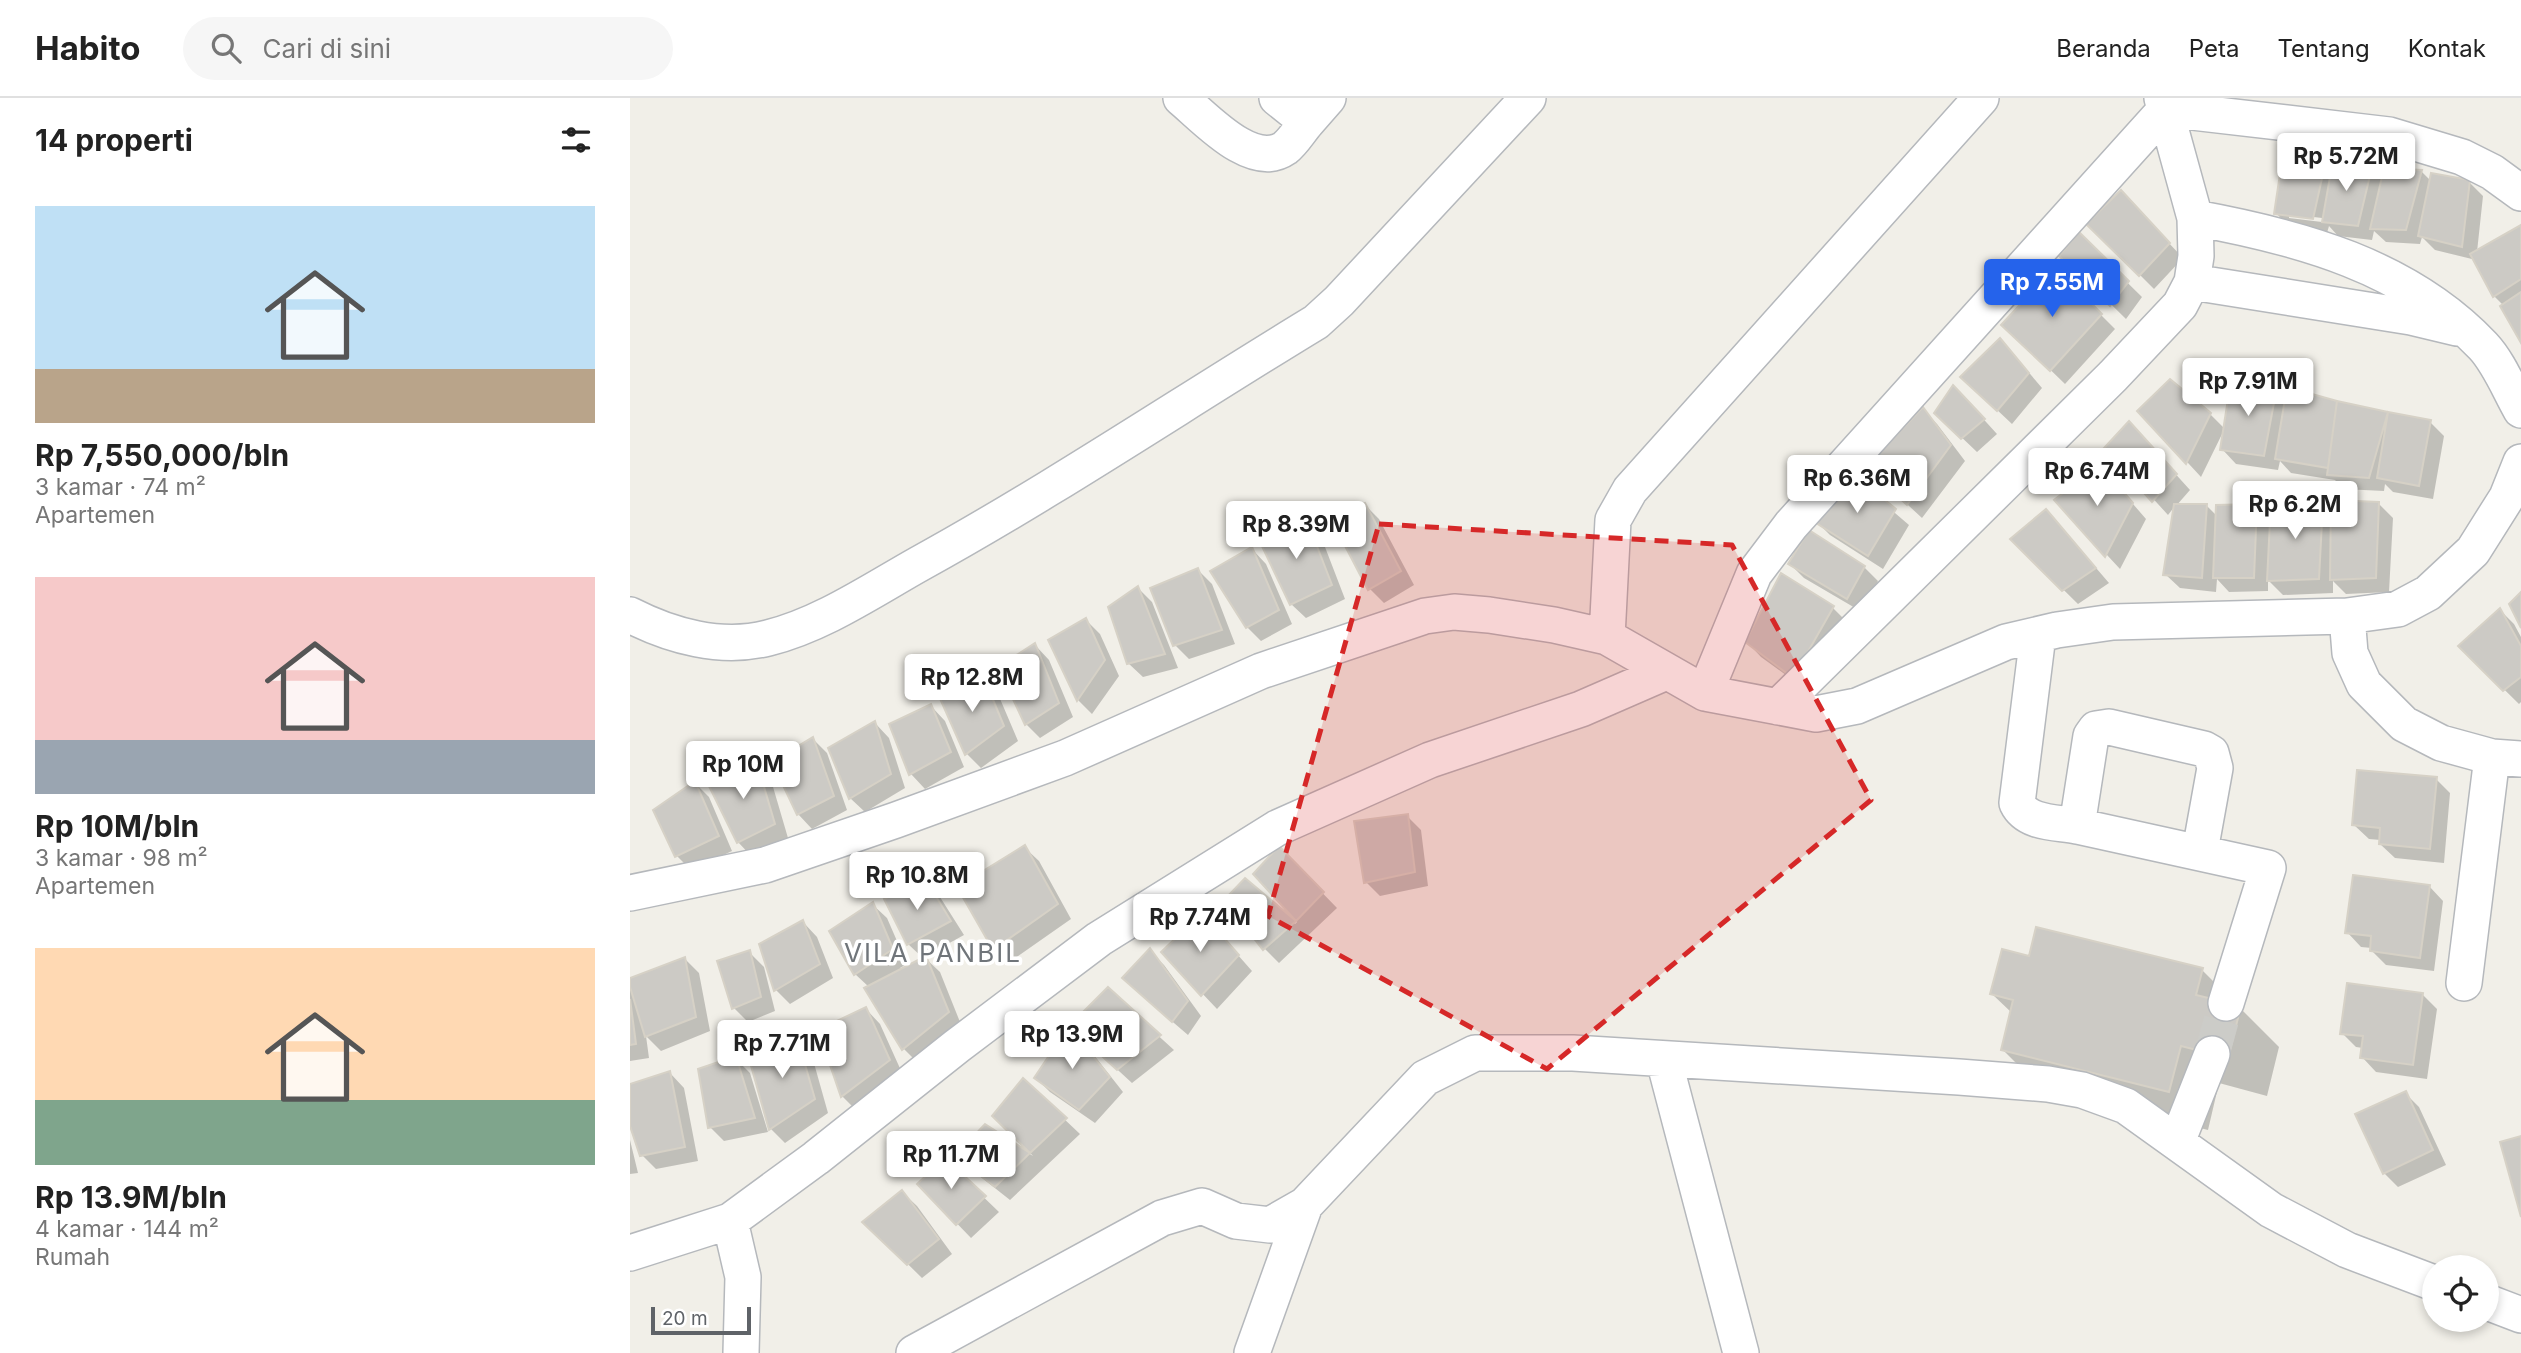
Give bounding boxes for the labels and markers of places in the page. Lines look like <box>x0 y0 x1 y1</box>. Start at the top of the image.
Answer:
pin: Rp 5.72M <box>2274 134 2418 193</box>
pin: Rp 7.55M <box>1980 260 2124 319</box>
pin: Rp 7.91M <box>2176 358 2320 418</box>
pin: Rp 6.74M <box>2025 448 2169 508</box>
pin: Rp 6.36M <box>1785 456 1929 515</box>
pin: Rp 6.2M <box>2230 482 2360 541</box>
pin: Rp 8.39M <box>1224 502 1368 561</box>
pin: Rp 12.8M <box>900 654 1044 714</box>
pin: Rp 10M <box>686 742 800 801</box>
pin: Rp 10.8M <box>845 852 989 912</box>
pin: Rp 7.74M <box>1128 894 1272 954</box>
pin: Rp 13.9M <box>1000 1012 1144 1071</box>
pin: Rp 7.71M <box>710 1020 854 1080</box>
pin: Rp 11.7M <box>879 1132 1023 1191</box>

